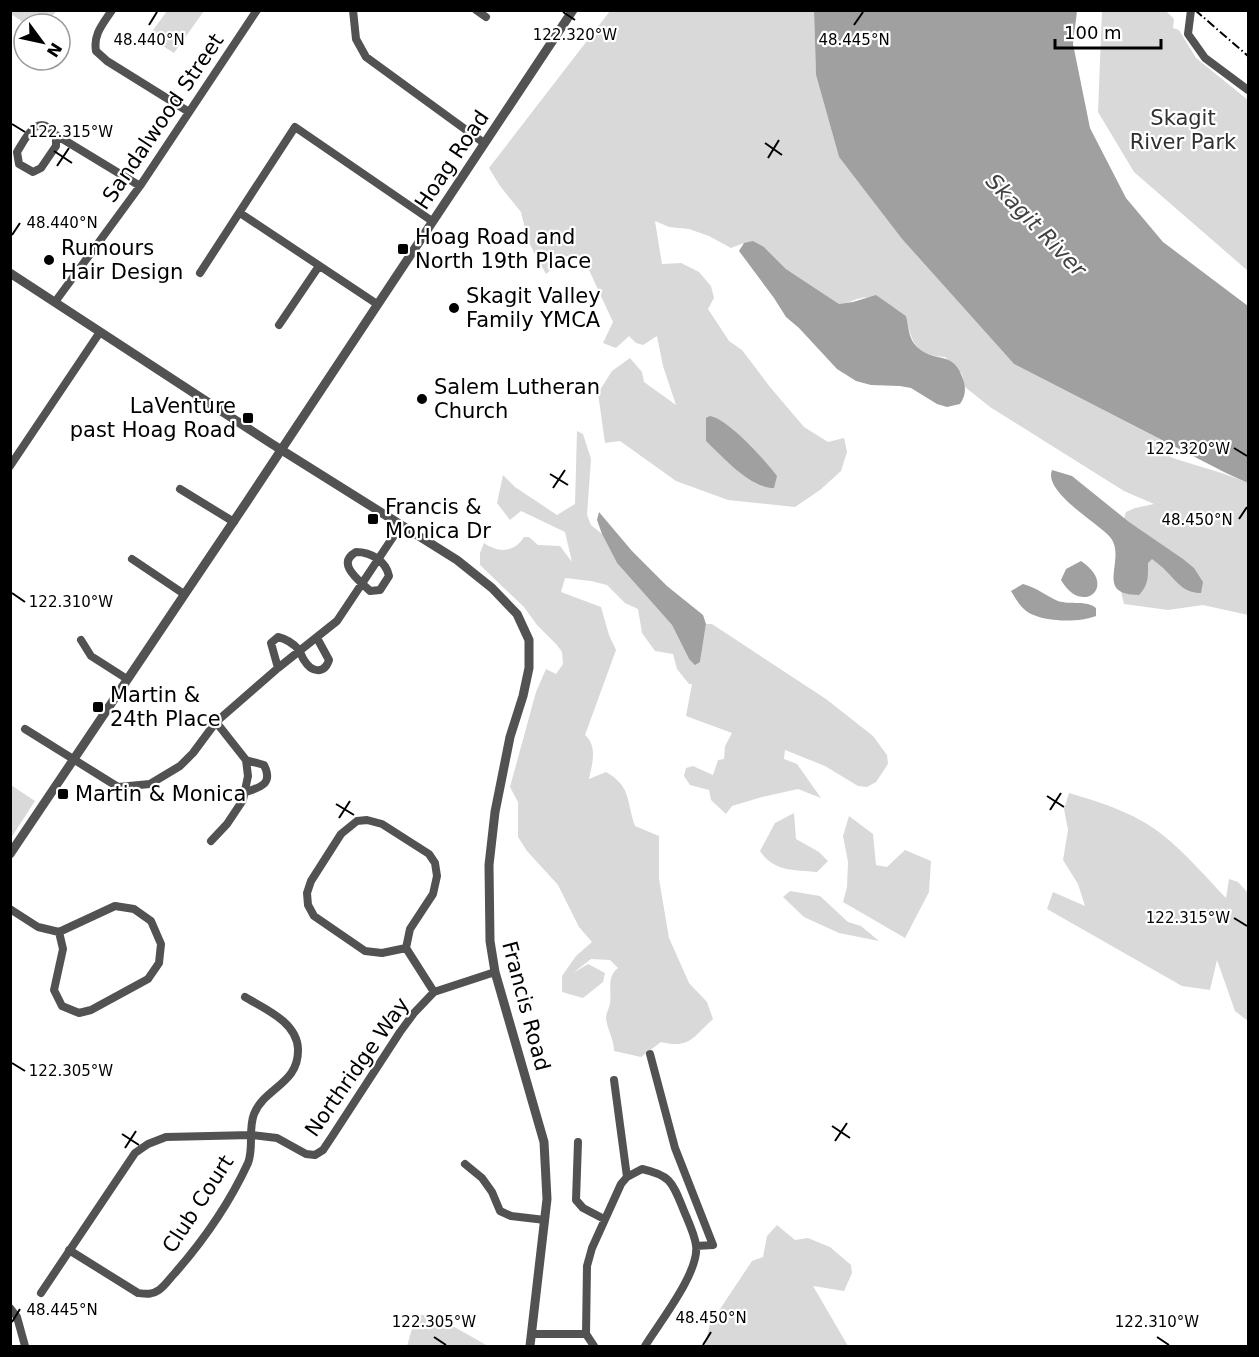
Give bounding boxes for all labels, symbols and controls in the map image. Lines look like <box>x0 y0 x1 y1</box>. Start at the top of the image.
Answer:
north arrow <box>12 12 72 72</box>
scale bar <box>1055 12 1162 50</box>
text: 100 m <box>1064 22 1122 43</box>
text: 122.320°W <box>533 26 617 44</box>
street label: Sandalwood Street <box>98 29 228 207</box>
text: 48.440°N <box>113 31 185 49</box>
text: 48.445°N <box>818 31 890 49</box>
text: N <box>43 39 66 61</box>
street label: Hoag Road <box>410 106 494 214</box>
park label: Skagit River Park <box>1130 106 1237 154</box>
text: 122.315°W <box>29 123 113 141</box>
water label: Skagit River <box>981 169 1092 283</box>
text: 48.440°N <box>26 214 98 232</box>
place label: Hoag Road and North 19th Place <box>415 225 591 273</box>
place label: Rumours Hair Design <box>61 236 183 284</box>
marker: Hoag Road and North 19th Place <box>396 242 410 256</box>
marker: Rumours Hair Design <box>42 253 56 267</box>
place label: Skagit Valley Family YMCA <box>466 284 601 332</box>
marker: Skagit Valley Family YMCA <box>447 301 461 315</box>
place label: Salem Lutheran Church <box>434 375 600 423</box>
marker: Salem Lutheran Church <box>415 392 429 406</box>
place label: LaVenture past Hoag Road <box>70 394 236 442</box>
marker: LaVenture past Hoag Road <box>241 411 255 425</box>
text: 122.320°W <box>1146 440 1230 458</box>
place label: Francis & Monica Dr <box>385 495 491 543</box>
text: 48.450°N <box>1161 511 1233 529</box>
marker: Francis & Monica Dr <box>366 512 380 526</box>
text: 122.310°W <box>29 593 113 611</box>
place label: Martin & 24th Place <box>110 683 221 731</box>
marker: Martin & 24th Place <box>91 700 105 714</box>
place label: Martin & Monica <box>75 782 246 806</box>
marker: Martin & Monica <box>56 787 70 801</box>
text: 122.315°W <box>1146 909 1230 927</box>
street label: Francis Road <box>497 939 555 1073</box>
street label: Northridge Way <box>300 993 414 1141</box>
text: 122.305°W <box>29 1062 113 1080</box>
street label: Club Court <box>158 1151 238 1257</box>
text: 48.445°N <box>26 1301 98 1319</box>
text: 48.450°N <box>675 1309 747 1327</box>
text: 122.305°W <box>392 1313 476 1331</box>
text: 122.310°W <box>1115 1313 1199 1331</box>

